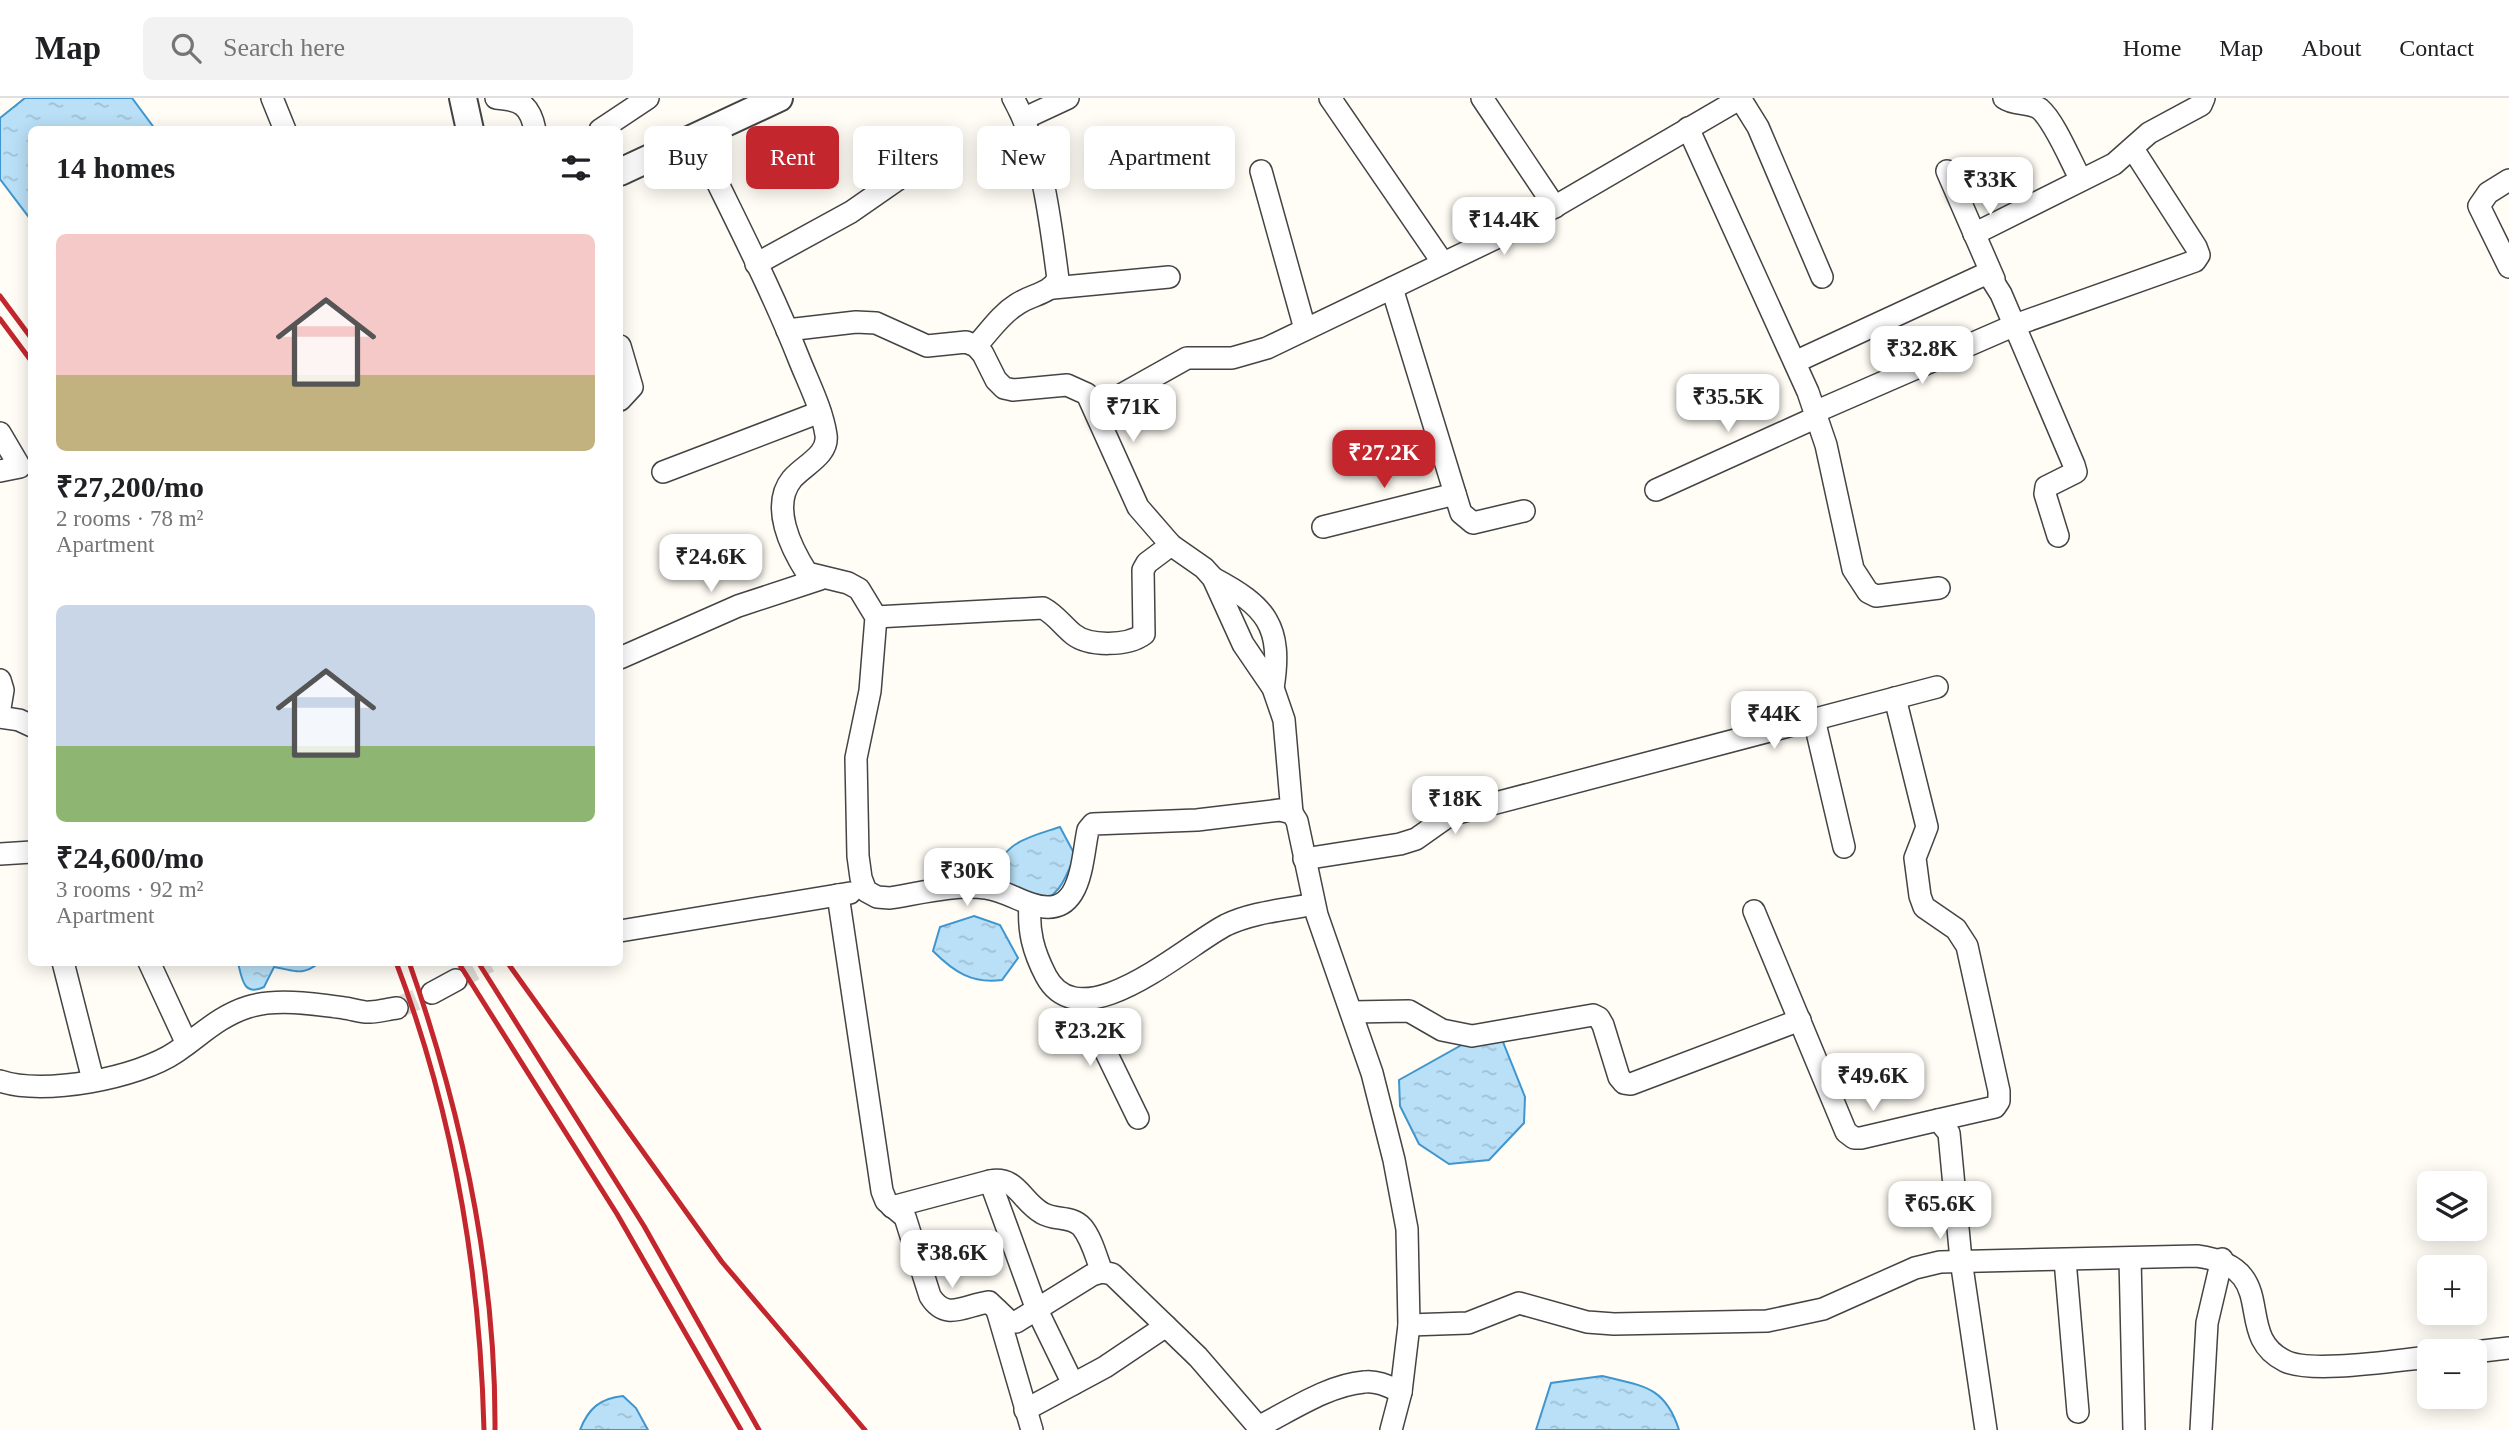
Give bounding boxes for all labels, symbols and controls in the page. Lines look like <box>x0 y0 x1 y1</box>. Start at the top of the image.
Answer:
search box <box>143 17 633 80</box>
icon: search <box>167 29 205 67</box>
text: Map <box>35 30 101 66</box>
text: Search here <box>223 33 345 62</box>
text: Home <box>2123 35 2181 61</box>
text: Map <box>2219 35 2263 61</box>
text: About <box>2301 35 2361 61</box>
text: Contact <box>2399 35 2474 61</box>
chip: Buy <box>644 126 732 189</box>
chip: Rent <box>746 126 839 189</box>
chip: Filters <box>853 126 963 189</box>
chip: New <box>977 126 1070 189</box>
chip: Apartment <box>1084 126 1235 189</box>
icon: filters <box>557 149 595 187</box>
text: 14 homes <box>56 151 175 184</box>
pin: ₹33K <box>1949 158 2031 217</box>
text: ₹33K <box>1963 167 2017 192</box>
pin: ₹14.4K <box>1447 198 1561 257</box>
text: ₹14.4K <box>1468 207 1540 232</box>
icon: home <box>263 279 389 405</box>
pin: ₹32.8K <box>1865 327 1979 386</box>
text: ₹32.8K <box>1886 336 1958 361</box>
pin: ₹35.5K <box>1671 374 1785 434</box>
pin: ₹71K <box>1092 384 1174 444</box>
text: ₹35.5K <box>1692 384 1764 409</box>
text: ₹71K <box>1106 394 1160 419</box>
pin: ₹27.2K <box>1327 430 1441 490</box>
text: ₹27.2K <box>1348 440 1420 465</box>
text: ₹27,200/mo <box>56 470 204 503</box>
text: 2 rooms · 78 m² <box>56 506 203 531</box>
text: Apartment <box>56 532 154 557</box>
pin: ₹24.6K <box>654 534 768 594</box>
text: ₹24.6K <box>675 544 747 569</box>
icon: home <box>263 650 389 776</box>
pin: ₹44K <box>1733 692 1815 751</box>
text: ₹44K <box>1747 701 1801 726</box>
pin: ₹18K <box>1414 776 1496 836</box>
text: ₹18K <box>1428 786 1482 811</box>
text: ₹24,600/mo <box>56 841 204 874</box>
pin: ₹30K <box>926 848 1008 908</box>
text: ₹30K <box>940 858 994 883</box>
text: 3 rooms · 92 m² <box>56 877 203 902</box>
text: Apartment <box>56 903 154 928</box>
pin: ₹23.2K <box>1033 1009 1147 1068</box>
text: ₹23.2K <box>1054 1018 1126 1043</box>
pin: ₹49.6K <box>1816 1054 1930 1113</box>
text: ₹49.6K <box>1837 1063 1909 1088</box>
map controls <box>2417 1171 2487 1409</box>
button: layers <box>2417 1171 2487 1241</box>
pin: ₹65.6K <box>1883 1182 1997 1241</box>
text: ₹65.6K <box>1904 1191 1976 1216</box>
pin: ₹38.6K <box>895 1230 1009 1290</box>
text: ₹38.6K <box>916 1240 988 1265</box>
button: + <box>2417 1255 2487 1325</box>
button: − <box>2417 1339 2487 1409</box>

